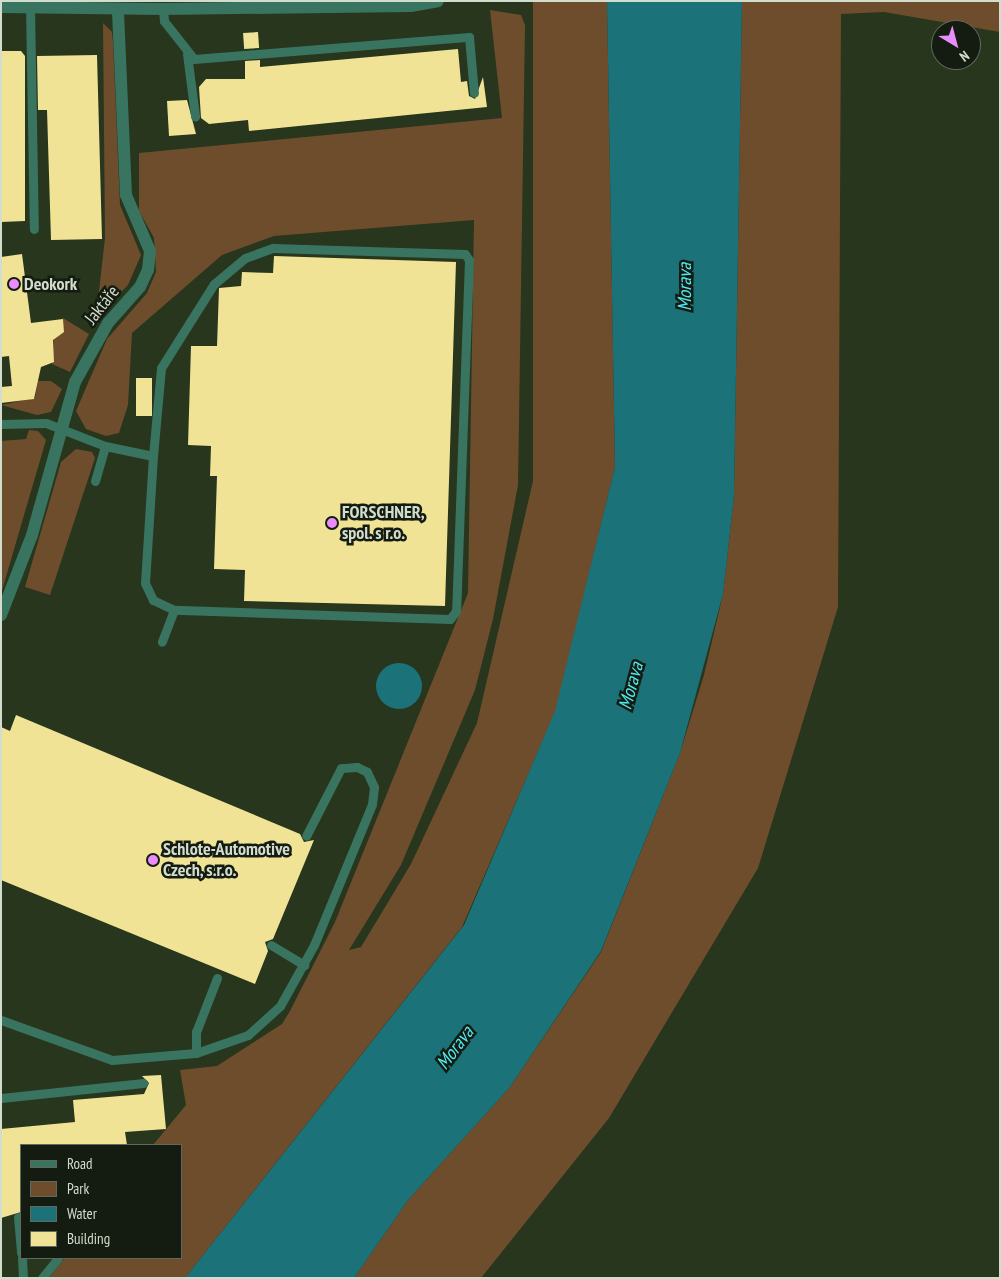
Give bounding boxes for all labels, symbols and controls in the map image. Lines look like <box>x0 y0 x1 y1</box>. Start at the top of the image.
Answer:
north arrow <box>931 20 981 70</box>
text: N <box>956 47 973 66</box>
water label: Morava <box>674 263 696 311</box>
place label: Deokork <box>24 273 77 295</box>
marker: Deokork <box>8 278 20 290</box>
street label: Jaktáře <box>80 281 124 329</box>
place label: FORSCHNER, spol. s r.o. <box>342 502 425 544</box>
marker: FORSCHNER, spol. s r.o. <box>326 517 338 529</box>
water label: Morava <box>614 660 648 712</box>
place label: Schlote-Automotive Czech, s.r.o. <box>163 839 290 882</box>
marker: Schlote-Automotive Czech, s.r.o. <box>147 854 159 866</box>
water label: Morava <box>431 1022 479 1074</box>
legend <box>20 1144 182 1259</box>
text: Road <box>67 1154 93 1173</box>
text: Park <box>67 1179 89 1198</box>
text: Water <box>67 1204 97 1223</box>
text: Building <box>67 1229 110 1248</box>

